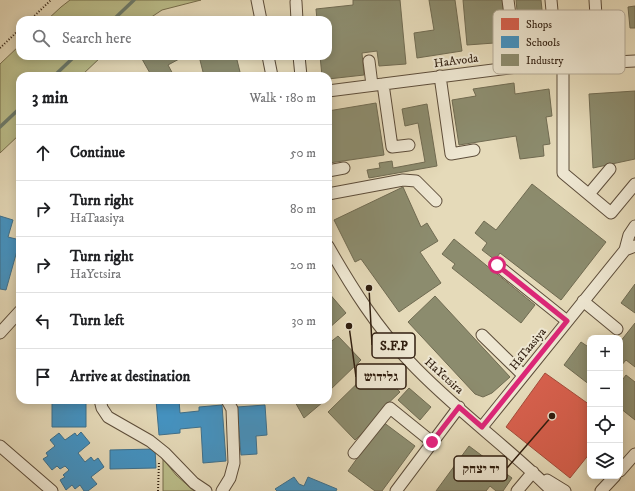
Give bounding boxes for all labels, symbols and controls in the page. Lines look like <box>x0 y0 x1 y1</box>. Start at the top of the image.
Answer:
legend <box>493 10 625 74</box>
search box <box>16 16 332 60</box>
text: Shops <box>526 18 552 32</box>
icon: search <box>30 27 52 49</box>
text: Search here <box>62 29 131 48</box>
text: Schools <box>526 36 560 50</box>
street label: HaAvoda <box>433 51 480 71</box>
text: Industry <box>526 54 564 68</box>
text: 3 min <box>32 87 68 109</box>
text: Walk · 180 m <box>249 90 316 106</box>
icon: ahead <box>32 142 54 164</box>
text: Continue <box>70 143 125 162</box>
text: 50 m <box>290 145 316 161</box>
text: Turn right <box>70 191 133 210</box>
icon: right <box>32 198 54 220</box>
text: 80 m <box>290 201 316 217</box>
text: HaTaasiya <box>70 210 124 226</box>
text: Turn right <box>70 247 133 266</box>
icon: right <box>32 254 54 276</box>
route start <box>488 256 506 274</box>
text: 20 m <box>290 257 316 273</box>
text: HaYetsira <box>70 266 121 282</box>
icon: left <box>32 310 54 332</box>
text: Turn left <box>70 311 124 330</box>
text: 30 m <box>292 313 316 329</box>
street label: HaTaasiya <box>506 324 550 373</box>
callout: S.F.P <box>372 333 415 358</box>
map controls <box>587 335 623 479</box>
button: + <box>587 335 623 371</box>
text: S.F.P <box>380 338 408 354</box>
street label: HaYetsira <box>421 355 467 398</box>
callout: גלידוש <box>356 364 406 389</box>
icon: arrive <box>32 366 54 388</box>
text: Arrive at destination <box>70 367 190 386</box>
text: גלידוש <box>364 369 398 385</box>
button: − <box>587 371 623 407</box>
button: locate <box>587 407 623 443</box>
route end <box>423 433 441 451</box>
button: layers <box>587 443 623 479</box>
callout: יד יצחק <box>454 456 507 481</box>
text: יד יצחק <box>463 461 499 477</box>

